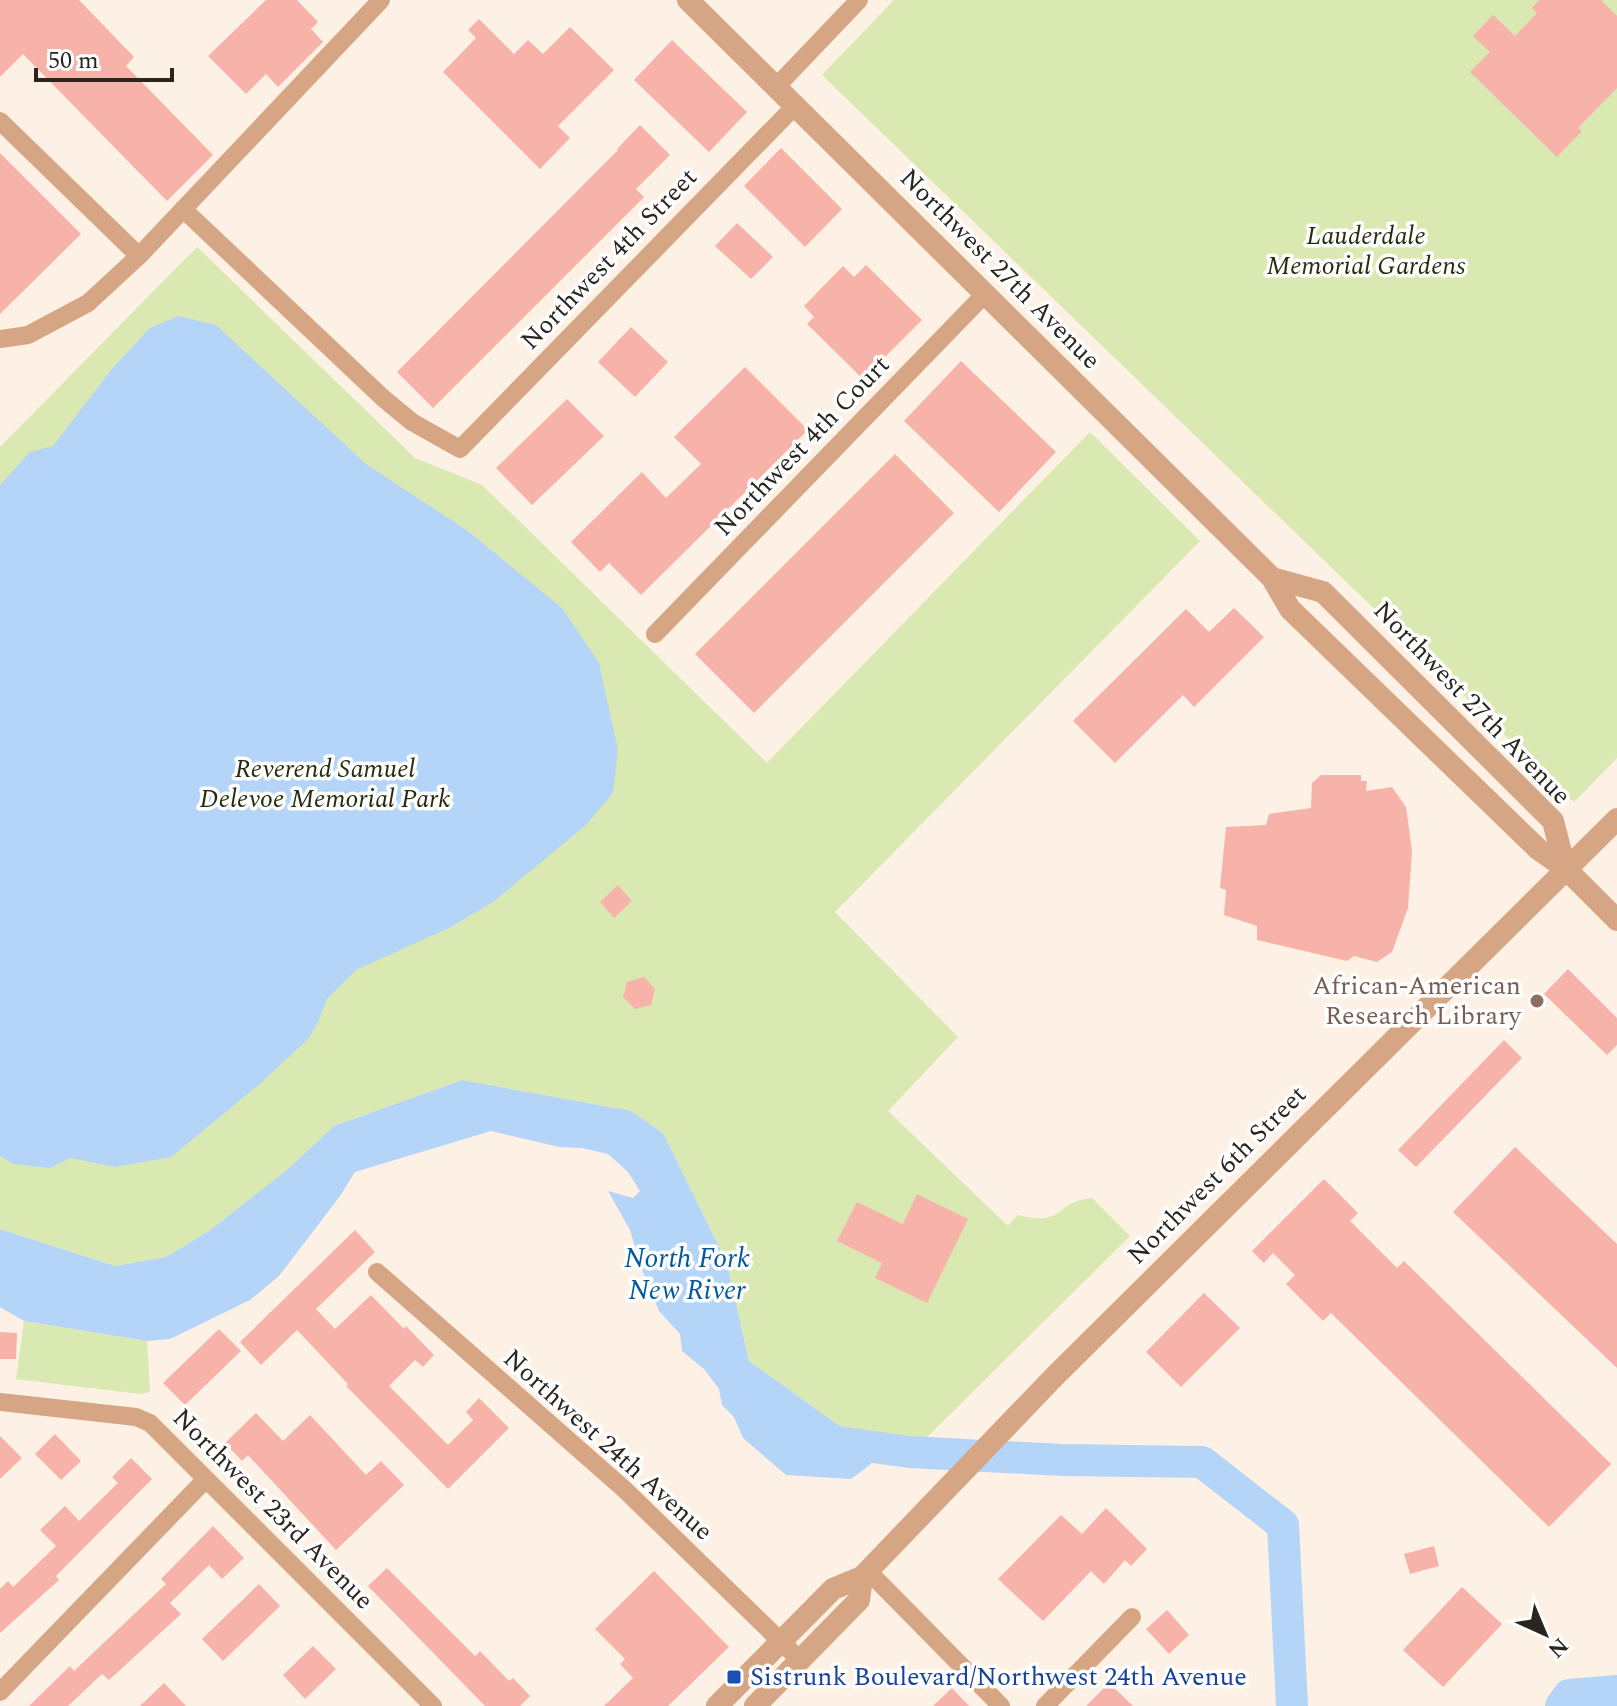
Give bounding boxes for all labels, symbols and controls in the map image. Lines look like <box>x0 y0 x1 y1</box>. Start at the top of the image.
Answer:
scale bar <box>36 32 172 82</box>
text: 50 m <box>48 43 99 79</box>
street label: Northwest 4th Street <box>511 159 707 359</box>
street label: Northwest 27th Avenue <box>890 159 1110 379</box>
park label: Lauderdale Memorial Gardens <box>1267 216 1465 286</box>
street label: Northwest 4th Court <box>705 346 899 546</box>
street label: Northwest 27th Avenue <box>1364 592 1580 814</box>
park label: Reverend Samuel Delevoe Memorial Park <box>200 749 450 819</box>
place label: African-American Research Library <box>1312 966 1523 1036</box>
marker: African-American Research Library <box>1528 992 1546 1010</box>
street label: Northwest 6th Street <box>1118 1076 1316 1274</box>
water label: North Fork New River <box>624 1237 750 1312</box>
street label: Northwest 24th Avenue <box>494 1340 722 1550</box>
street label: Northwest 23rd Avenue <box>163 1399 383 1619</box>
north arrow <box>1505 1594 1585 1674</box>
text: N <box>1540 1629 1576 1665</box>
place label: Sistrunk Boulevard/Northwest 24th Avenue <box>750 1657 1247 1697</box>
marker: Sistrunk Boulevard/Northwest 24th Avenue <box>725 1668 743 1686</box>

